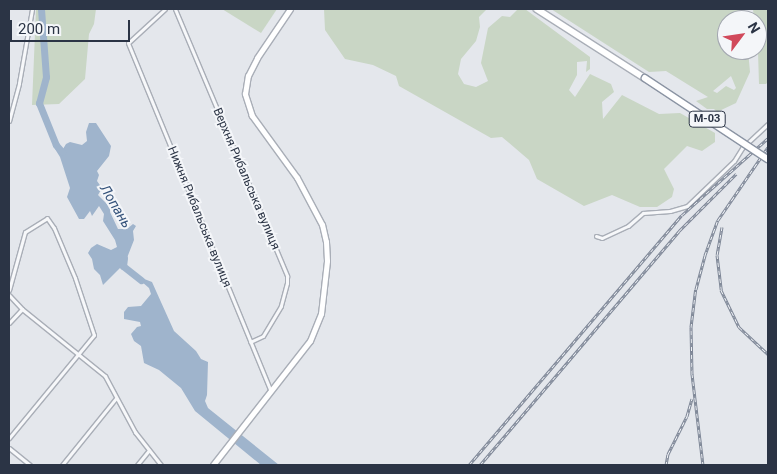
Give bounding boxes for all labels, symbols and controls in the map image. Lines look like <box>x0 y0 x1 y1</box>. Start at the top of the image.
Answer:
scale bar <box>12 10 132 42</box>
north arrow <box>717 10 767 60</box>
text: N <box>745 19 763 36</box>
text: 200 m <box>18 20 60 38</box>
street label: Верхня Рибальська вулиця <box>210 106 282 252</box>
road number: М-03 <box>688 110 726 128</box>
street label: Нижня Рибальська вулиця <box>164 144 234 290</box>
water label: Лопань <box>96 181 136 231</box>

